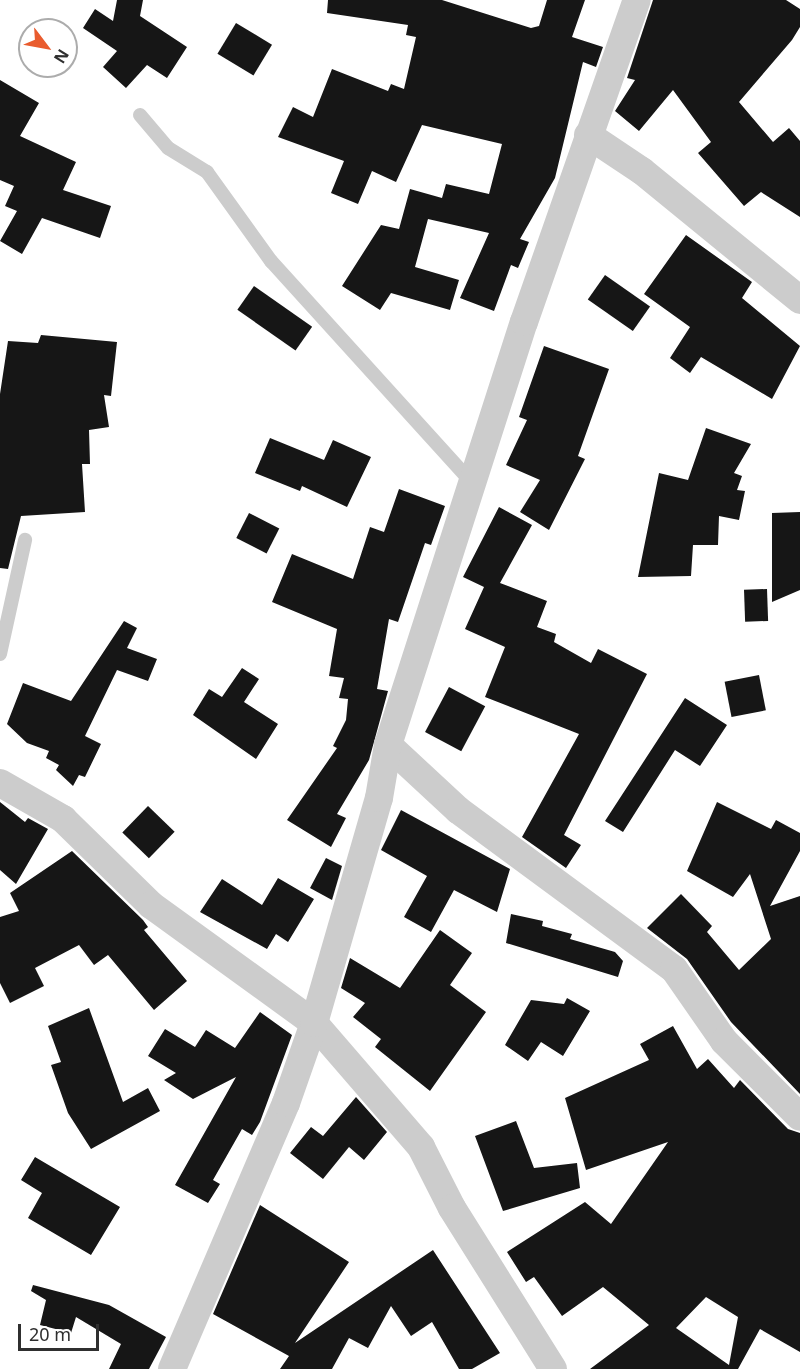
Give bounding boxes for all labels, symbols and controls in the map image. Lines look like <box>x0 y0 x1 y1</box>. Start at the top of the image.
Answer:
north arrow <box>18 18 78 78</box>
text: N <box>49 45 74 68</box>
scale bar <box>21 1312 102 1350</box>
text: 20 m <box>29 1322 71 1346</box>

